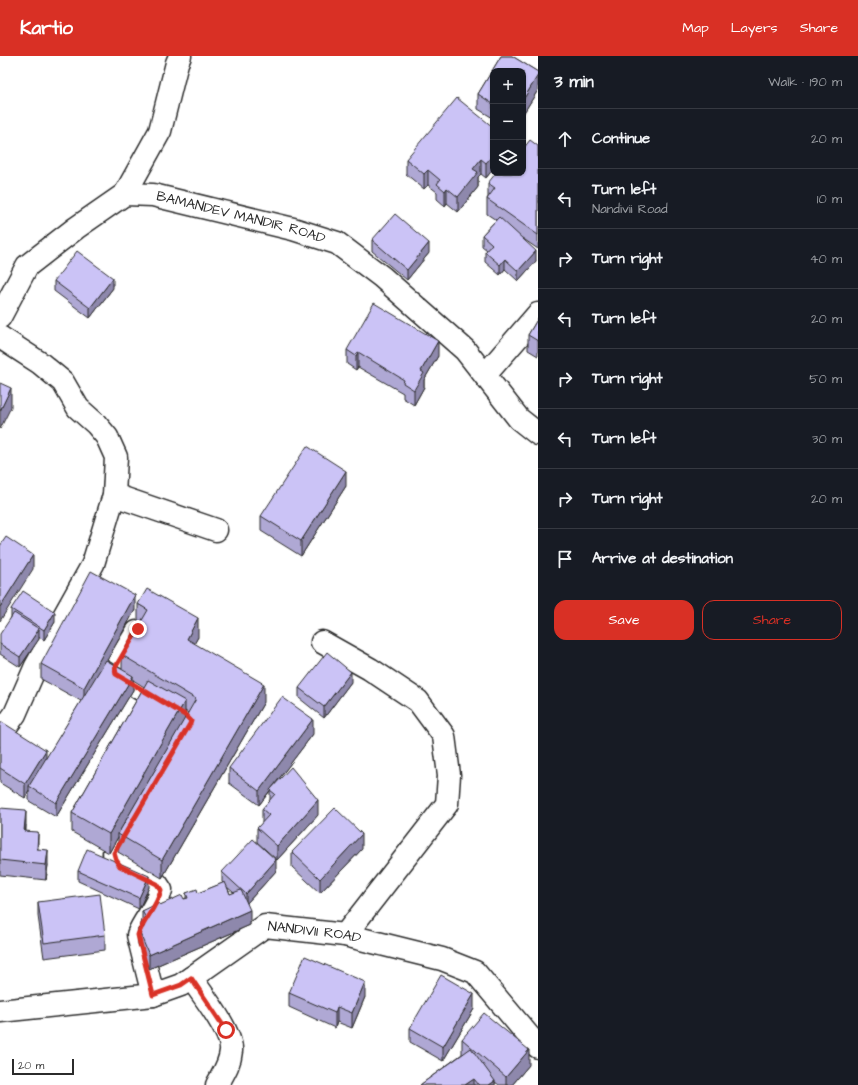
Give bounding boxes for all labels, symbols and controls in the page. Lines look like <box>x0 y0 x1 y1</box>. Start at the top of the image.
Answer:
text: Kartio <box>20 15 73 42</box>
text: Map <box>682 18 709 38</box>
text: Layers <box>731 18 778 38</box>
text: Share <box>800 18 838 38</box>
map controls <box>490 68 526 176</box>
button: + <box>490 68 526 104</box>
text: 3 min <box>554 70 594 94</box>
text: Walk · 190 m <box>768 73 842 91</box>
button: − <box>490 104 526 140</box>
icon: ahead <box>554 128 576 150</box>
text: Continue <box>592 128 650 149</box>
text: 20 m <box>811 130 842 148</box>
button: layers <box>490 140 526 176</box>
text: Turn left <box>592 179 656 200</box>
street label: BAMANDEV MANDIR ROAD <box>154 186 328 249</box>
icon: left <box>554 188 576 210</box>
text: 10 m <box>817 190 842 208</box>
text: Nandivii Road <box>592 200 668 218</box>
icon: right <box>554 248 576 270</box>
text: Turn right <box>592 248 663 269</box>
text: 40 m <box>810 250 842 268</box>
icon: left <box>554 308 576 330</box>
text: Turn left <box>592 308 656 329</box>
text: 20 m <box>811 310 842 328</box>
icon: right <box>554 368 576 390</box>
text: Turn right <box>592 368 663 389</box>
text: 50 m <box>809 370 842 388</box>
icon: left <box>554 428 576 450</box>
text: Turn left <box>592 428 656 449</box>
text: 30 m <box>812 430 842 448</box>
icon: right <box>554 488 576 510</box>
text: Turn right <box>592 488 663 509</box>
text: 20 m <box>811 490 842 508</box>
icon: arrive <box>554 548 576 570</box>
text: Arrive at destination <box>592 548 733 569</box>
button: Save <box>554 600 694 640</box>
button: Share <box>702 600 842 640</box>
route end <box>129 620 147 638</box>
street label: NANDIVII ROAD <box>267 916 363 949</box>
route start <box>217 1021 235 1039</box>
scale bar <box>12 1057 74 1076</box>
text: 20 m <box>18 1058 44 1073</box>

